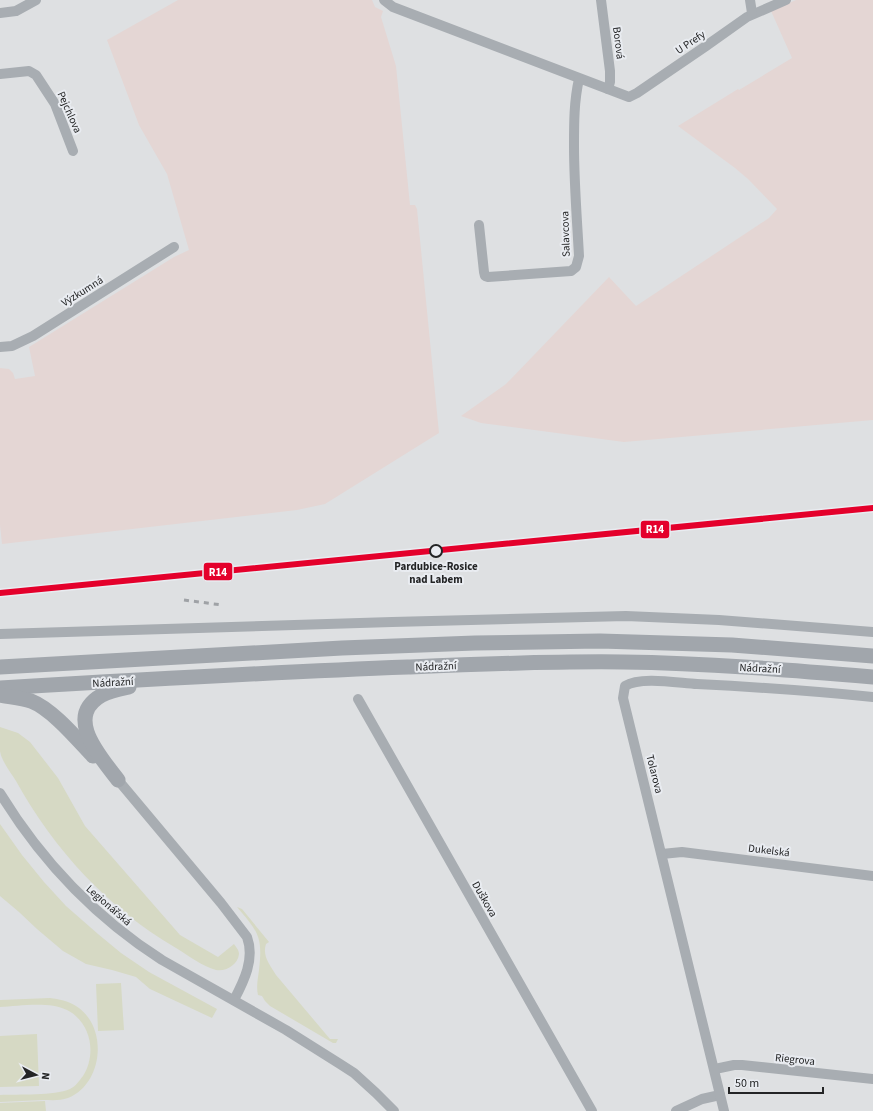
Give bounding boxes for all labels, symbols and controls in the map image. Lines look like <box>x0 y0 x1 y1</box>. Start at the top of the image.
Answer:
street label: Borová <box>609 26 628 60</box>
street label: U Prefy <box>672 27 708 58</box>
street label: Pejchlova <box>54 89 85 136</box>
street label: Salavcova <box>557 211 574 257</box>
street label: Výzkumná <box>58 273 106 310</box>
line badge: R14 <box>640 520 670 539</box>
text: R14 <box>646 522 664 537</box>
marker: Pardubice-Rosice nad Labem <box>429 544 443 558</box>
place label: Pardubice-Rosice nad Labem <box>394 559 478 587</box>
line badge: R14 <box>203 562 233 581</box>
text: R14 <box>209 565 227 580</box>
street label: Nádražní <box>415 658 457 675</box>
street label: Nádražní <box>739 660 781 677</box>
street label: Nádražní <box>92 674 134 691</box>
street label: Tolarova <box>642 753 667 795</box>
street label: Dukelská <box>747 841 791 860</box>
street label: Duškova <box>468 879 501 920</box>
street label: Legionářská <box>83 881 135 929</box>
street label: Riegrova <box>774 1050 816 1069</box>
north arrow <box>16 1055 56 1095</box>
scale bar <box>729 1069 823 1095</box>
text: N <box>38 1072 53 1081</box>
text: 50 m <box>735 1075 759 1092</box>

